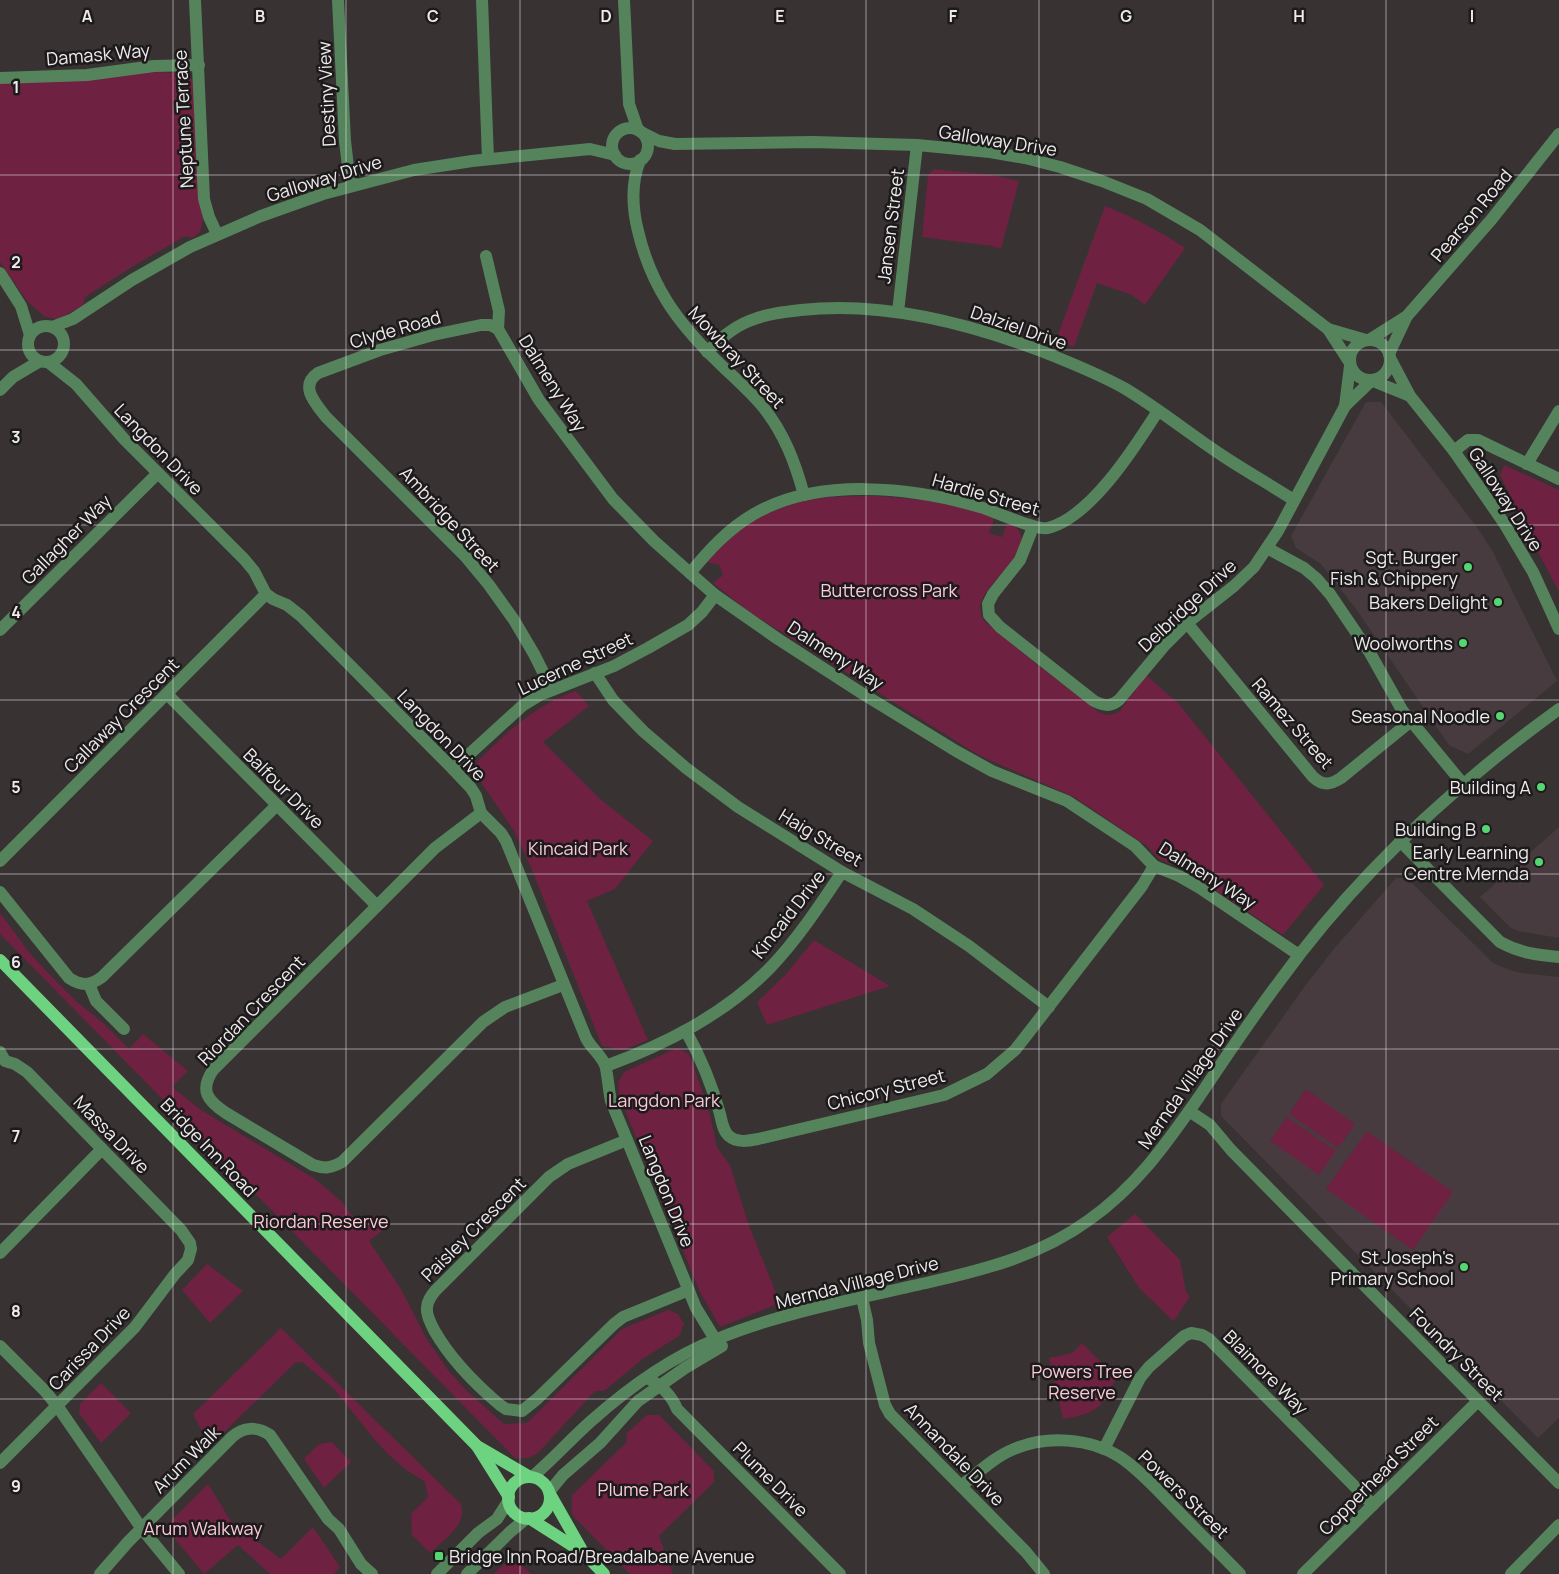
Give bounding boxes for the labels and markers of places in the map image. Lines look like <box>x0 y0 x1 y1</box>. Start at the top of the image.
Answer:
place label: Sgt. Burger Fish & Chippery <box>1330 545 1459 590</box>
marker: Sgt. Burger Fish & Chippery <box>1462 561 1474 573</box>
place label: Bakers Delight <box>1369 590 1488 614</box>
marker: Bakers Delight <box>1492 596 1504 608</box>
place label: Woolworths <box>1354 631 1453 655</box>
marker: Woolworths <box>1457 637 1469 649</box>
place label: Seasonal Noodle <box>1351 704 1490 728</box>
marker: Seasonal Noodle <box>1494 710 1506 722</box>
place label: Building A <box>1450 775 1532 799</box>
marker: Building A <box>1535 781 1547 793</box>
place label: Building B <box>1395 817 1476 841</box>
marker: Building B <box>1480 823 1492 835</box>
place label: Early Learning Centre Mernda <box>1404 840 1529 885</box>
marker: Early Learning Centre Mernda <box>1533 856 1545 868</box>
place label: St Joseph's Primary School <box>1330 1245 1454 1290</box>
marker: St Joseph's Primary School <box>1458 1261 1470 1273</box>
place label: Bridge Inn Road/Breadalbane Avenue <box>449 1544 755 1568</box>
marker: Bridge Inn Road/Breadalbane Avenue <box>433 1550 445 1562</box>

